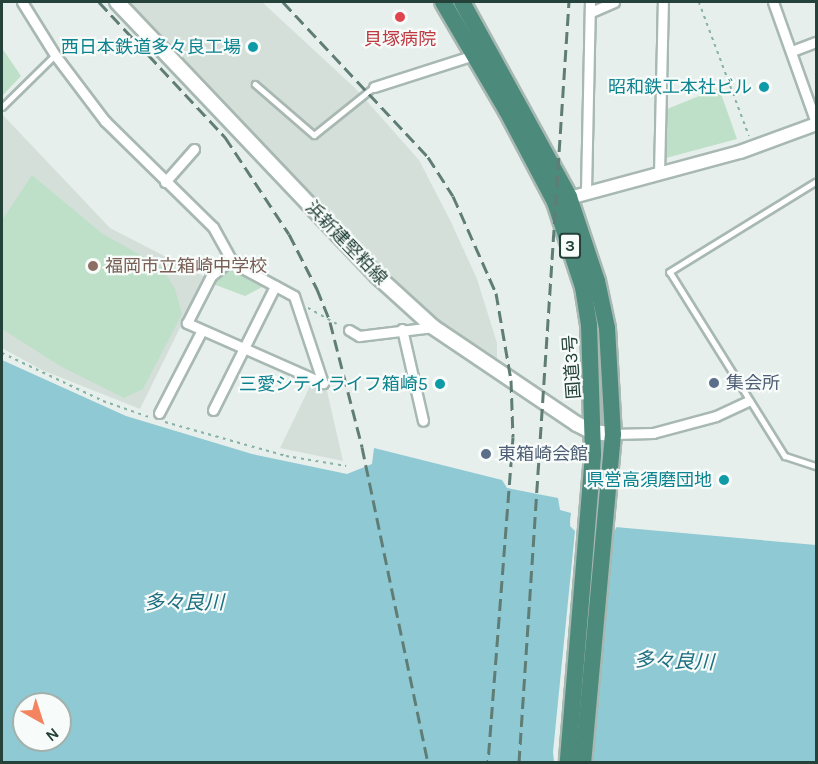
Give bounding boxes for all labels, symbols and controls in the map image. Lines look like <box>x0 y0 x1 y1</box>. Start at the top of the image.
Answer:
marker: 貝塚病院 <box>391 8 409 26</box>
place label: 貝塚病院 <box>364 28 436 50</box>
place label: 西日本鉄道多々良工場 <box>61 36 241 58</box>
marker: 西日本鉄道多々良工場 <box>246 40 260 54</box>
place label: 昭和鉄工本社ビル <box>608 76 752 98</box>
marker: 昭和鉄工本社ビル <box>757 80 771 94</box>
street label: 浜新建堅粕線 <box>301 197 391 289</box>
road number: 3 <box>558 233 582 259</box>
place label: 福岡市立箱崎中学校 <box>105 255 267 277</box>
marker: 福岡市立箱崎中学校 <box>86 259 100 273</box>
street label: 国道3号 <box>559 334 585 400</box>
place label: 集会所 <box>726 372 780 394</box>
place label: 三愛シティライフ箱崎5 <box>238 373 428 395</box>
marker: 集会所 <box>707 376 721 390</box>
marker: 三愛シティライフ箱崎5 <box>433 377 447 391</box>
place label: 東箱崎会館 <box>498 443 588 465</box>
marker: 東箱崎会館 <box>479 447 493 461</box>
place label: 県営高須磨団地 <box>586 469 712 491</box>
marker: 県営高須磨団地 <box>717 473 731 487</box>
water label: 多々良川 <box>144 590 224 614</box>
water label: 多々良川 <box>634 648 714 674</box>
north arrow <box>12 692 72 752</box>
text: N <box>42 724 63 746</box>

